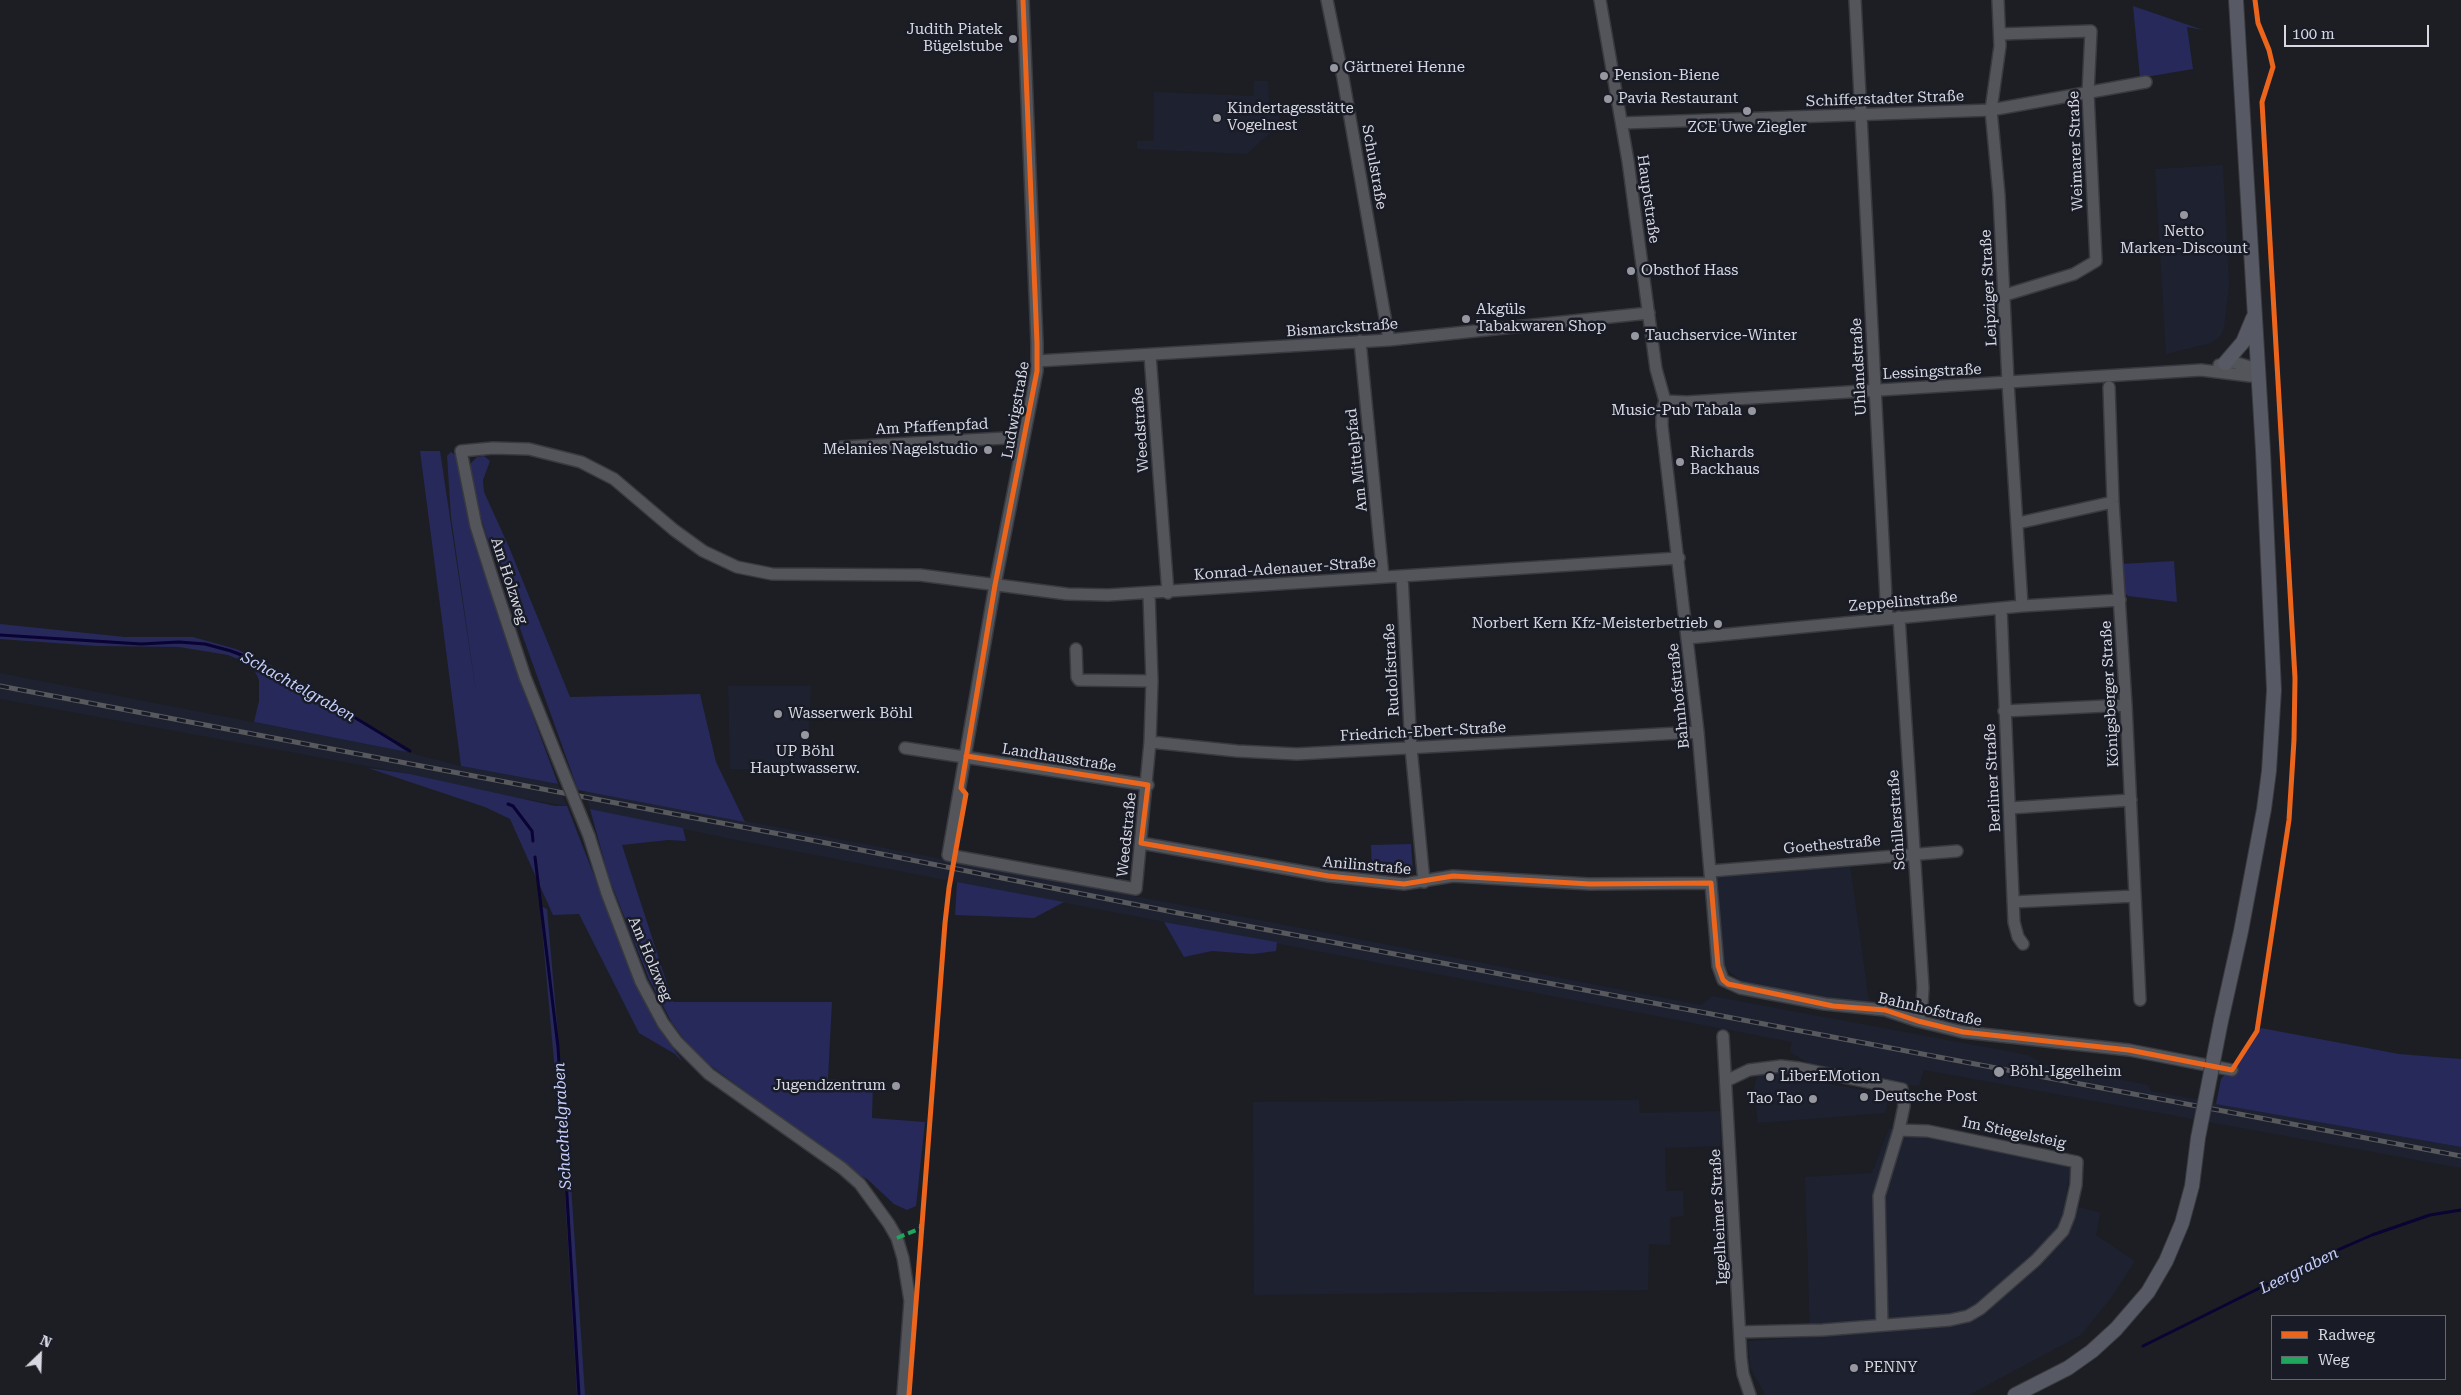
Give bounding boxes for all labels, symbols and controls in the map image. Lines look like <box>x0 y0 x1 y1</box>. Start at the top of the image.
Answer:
scale bar <box>2286 15 2431 47</box>
place label: Judith Piatek Bügelstube <box>906 21 1003 56</box>
text: 100 m <box>2292 25 2335 43</box>
marker: Judith Piatek Bügelstube <box>1007 33 1019 45</box>
place label: Gärtnerei Henne <box>1344 59 1465 77</box>
marker: Gärtnerei Henne <box>1328 62 1340 74</box>
place label: Pension-Biene <box>1614 67 1720 85</box>
marker: Pension-Biene <box>1598 70 1610 82</box>
street label: Schifferstadter Straße <box>1806 87 1964 111</box>
place label: Pavia Restaurant <box>1618 90 1738 108</box>
street label: Weimarer Straße <box>2065 91 2087 211</box>
marker: Pavia Restaurant <box>1602 93 1614 105</box>
place label: Kindertagesstätte Vogelnest <box>1227 100 1354 135</box>
marker: ZCE Uwe Ziegler <box>1741 105 1753 117</box>
marker: Kindertagesstätte Vogelnest <box>1211 112 1223 124</box>
place label: ZCE Uwe Ziegler <box>1687 119 1807 137</box>
street label: Schulstraße <box>1358 123 1390 211</box>
street label: Hauptstraße <box>1633 153 1663 245</box>
marker: Netto Marken-Discount <box>2178 209 2190 221</box>
place label: Netto Marken-Discount <box>2120 223 2248 258</box>
street label: Leipziger Straße <box>1977 229 2001 347</box>
place label: Obsthof Hass <box>1641 262 1738 280</box>
marker: Obsthof Hass <box>1625 265 1637 277</box>
place label: Akgüls Tabakwaren Shop <box>1476 301 1606 336</box>
marker: Akgüls Tabakwaren Shop <box>1460 313 1472 325</box>
street label: Bismarckstraße <box>1285 315 1399 341</box>
street label: Uhlandstraße <box>1847 318 1871 416</box>
place label: Tauchservice-Winter <box>1645 327 1797 345</box>
marker: Tauchservice-Winter <box>1629 330 1641 342</box>
street label: Ludwigstraße <box>999 360 1033 460</box>
street label: Lessingstraße <box>1882 360 1982 384</box>
street label: Weedstraße <box>1129 387 1153 473</box>
place label: Music-Pub Tabala <box>1611 402 1742 420</box>
marker: Music-Pub Tabala <box>1746 405 1758 417</box>
street label: Am Mittelpfad <box>1343 407 1371 513</box>
street label: Am Pfaffenpfad <box>875 415 989 439</box>
place label: Melanies Nagelstudio <box>823 441 978 459</box>
marker: Melanies Nagelstudio <box>982 444 994 456</box>
place label: Richards Backhaus <box>1690 444 1760 479</box>
marker: Richards Backhaus <box>1674 456 1686 468</box>
street label: Am Holzweg <box>487 535 531 627</box>
street label: Konrad-Adenauer-Straße <box>1193 554 1377 584</box>
street label: Zeppelinstraße <box>1848 588 1958 616</box>
place label: Norbert Kern Kfz-Meisterbetrieb <box>1472 615 1708 633</box>
marker: Norbert Kern Kfz-Meisterbetrieb <box>1712 618 1724 630</box>
street label: Königsberger Straße <box>2097 620 2123 768</box>
street label: Rudolfstraße <box>1381 623 1403 717</box>
street label: Bahnhofstraße <box>1665 642 1693 750</box>
water label: Schachtelgraben <box>238 648 358 726</box>
place label: Wasserwerk Böhl <box>788 705 913 723</box>
marker: Wasserwerk Böhl <box>772 708 784 720</box>
street label: Friedrich-Ebert-Straße <box>1340 719 1506 745</box>
street label: Berliner Straße <box>1981 723 2005 833</box>
marker: UP Böhl Hauptwasserw. <box>799 729 811 741</box>
street label: Landhausstraße <box>1001 740 1117 776</box>
place label: UP Böhl Hauptwasserw. <box>750 743 860 778</box>
street label: Schillerstraße <box>1885 769 1909 871</box>
street label: Weedstraße <box>1114 792 1140 878</box>
street label: Goethestraße <box>1783 832 1881 858</box>
street label: Anilinstraße <box>1322 853 1412 879</box>
street label: Am Holzweg <box>624 914 676 1004</box>
street label: Bahnhofstraße <box>1876 989 1984 1031</box>
water label: Schachtelgraben <box>550 1062 576 1190</box>
place label: Böhl-Iggelheim <box>2010 1063 2122 1081</box>
marker: Böhl-Iggelheim <box>1992 1065 2006 1079</box>
place label: LiberEMotion <box>1780 1068 1880 1086</box>
marker: LiberEMotion <box>1764 1071 1776 1083</box>
place label: Jugendzentrum <box>773 1077 886 1095</box>
marker: Jugendzentrum <box>890 1080 902 1092</box>
place label: Deutsche Post <box>1874 1088 1977 1106</box>
place label: Tao Tao <box>1747 1090 1803 1108</box>
marker: Deutsche Post <box>1858 1091 1870 1103</box>
marker: Tao Tao <box>1807 1093 1819 1105</box>
street label: Im Stiegelsteig <box>1960 1113 2068 1153</box>
street label: Iggelheimer Straße <box>1706 1148 1732 1286</box>
water label: Leergraben <box>2256 1244 2342 1298</box>
legend <box>2271 1315 2446 1380</box>
text: Radweg <box>2318 1326 2375 1344</box>
north arrow <box>15 1330 65 1380</box>
text: N <box>38 1332 54 1351</box>
text: Weg <box>2318 1351 2349 1369</box>
place label: PENNY <box>1864 1359 1917 1377</box>
marker: PENNY <box>1848 1362 1860 1374</box>

